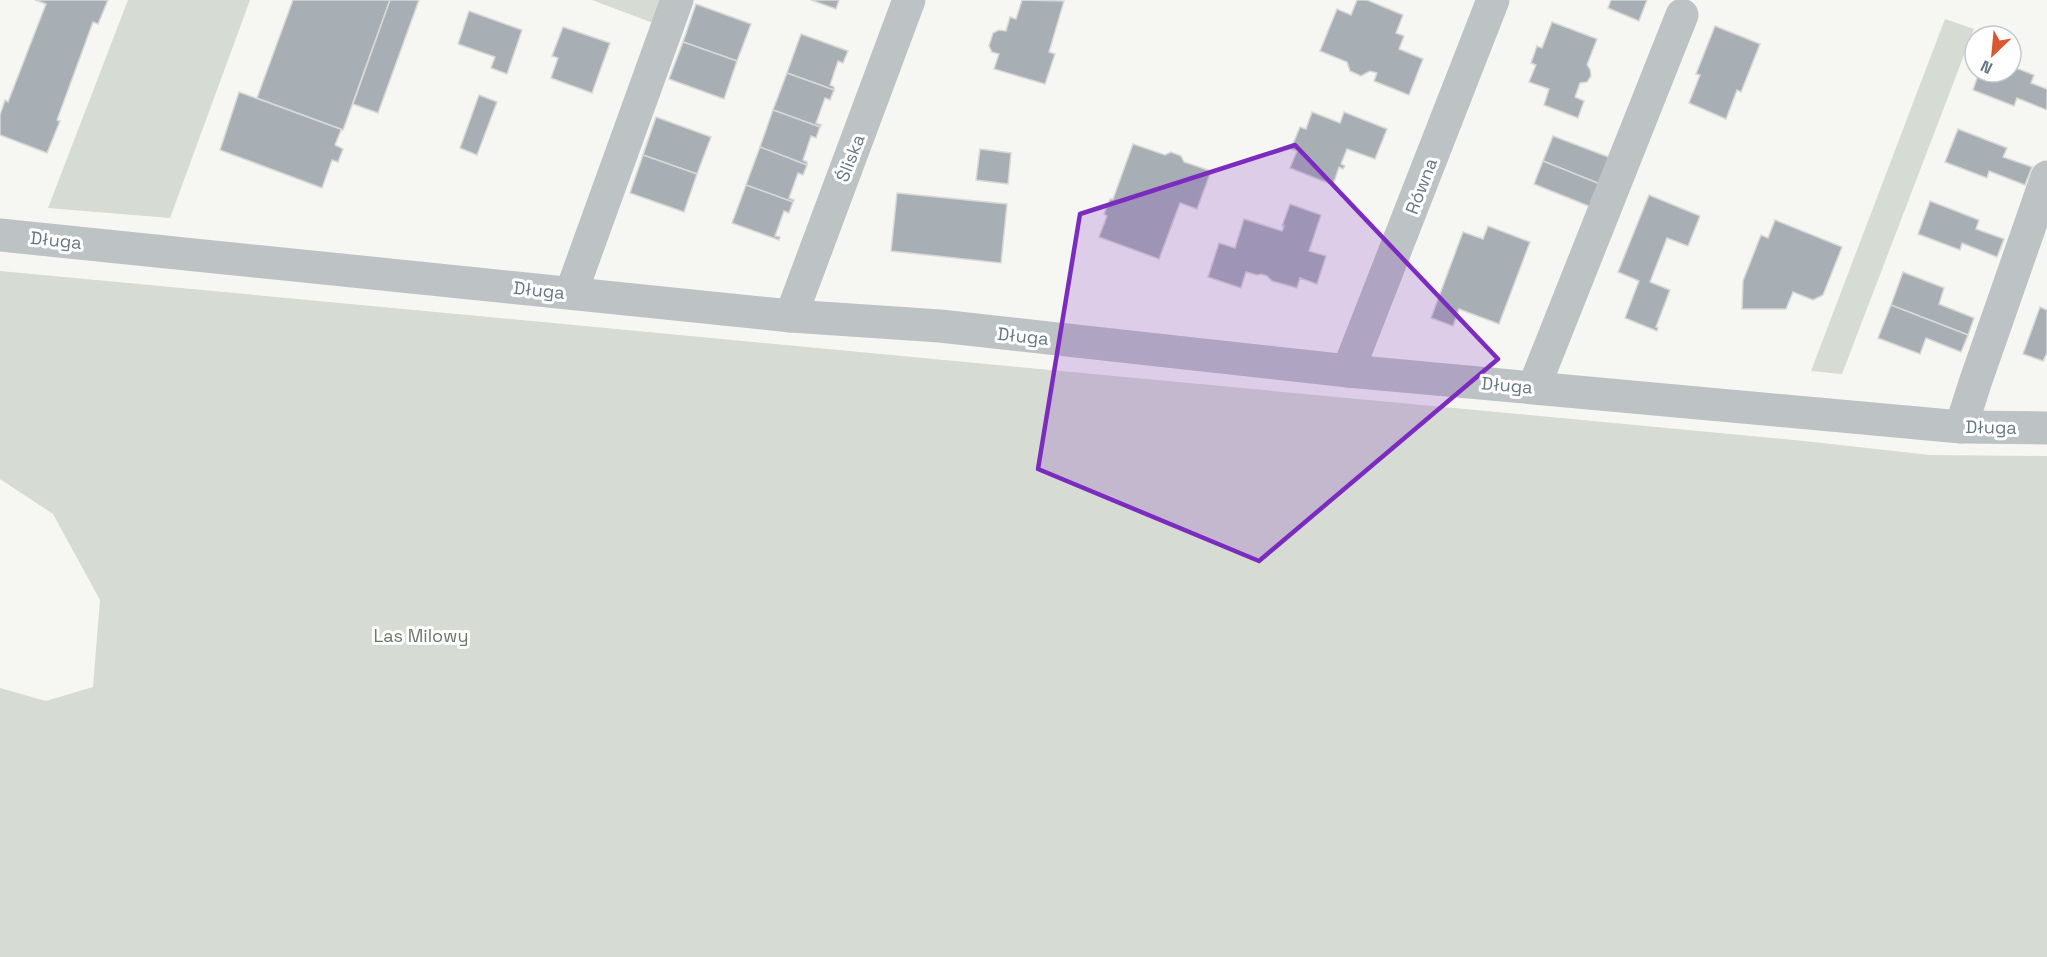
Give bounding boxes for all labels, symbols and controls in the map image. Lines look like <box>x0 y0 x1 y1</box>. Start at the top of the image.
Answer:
north arrow <box>1963 24 2023 84</box>
text: N <box>1977 55 1996 79</box>
street label: Śliska <box>830 131 870 185</box>
street label: Równa <box>1400 155 1442 217</box>
street label: Długa <box>29 226 83 254</box>
street label: Długa <box>512 276 566 304</box>
street label: Długa <box>996 322 1050 350</box>
street label: Długa <box>1480 371 1534 399</box>
street label: Długa <box>1965 415 2017 439</box>
park label: Las Milowy <box>374 624 469 647</box>

